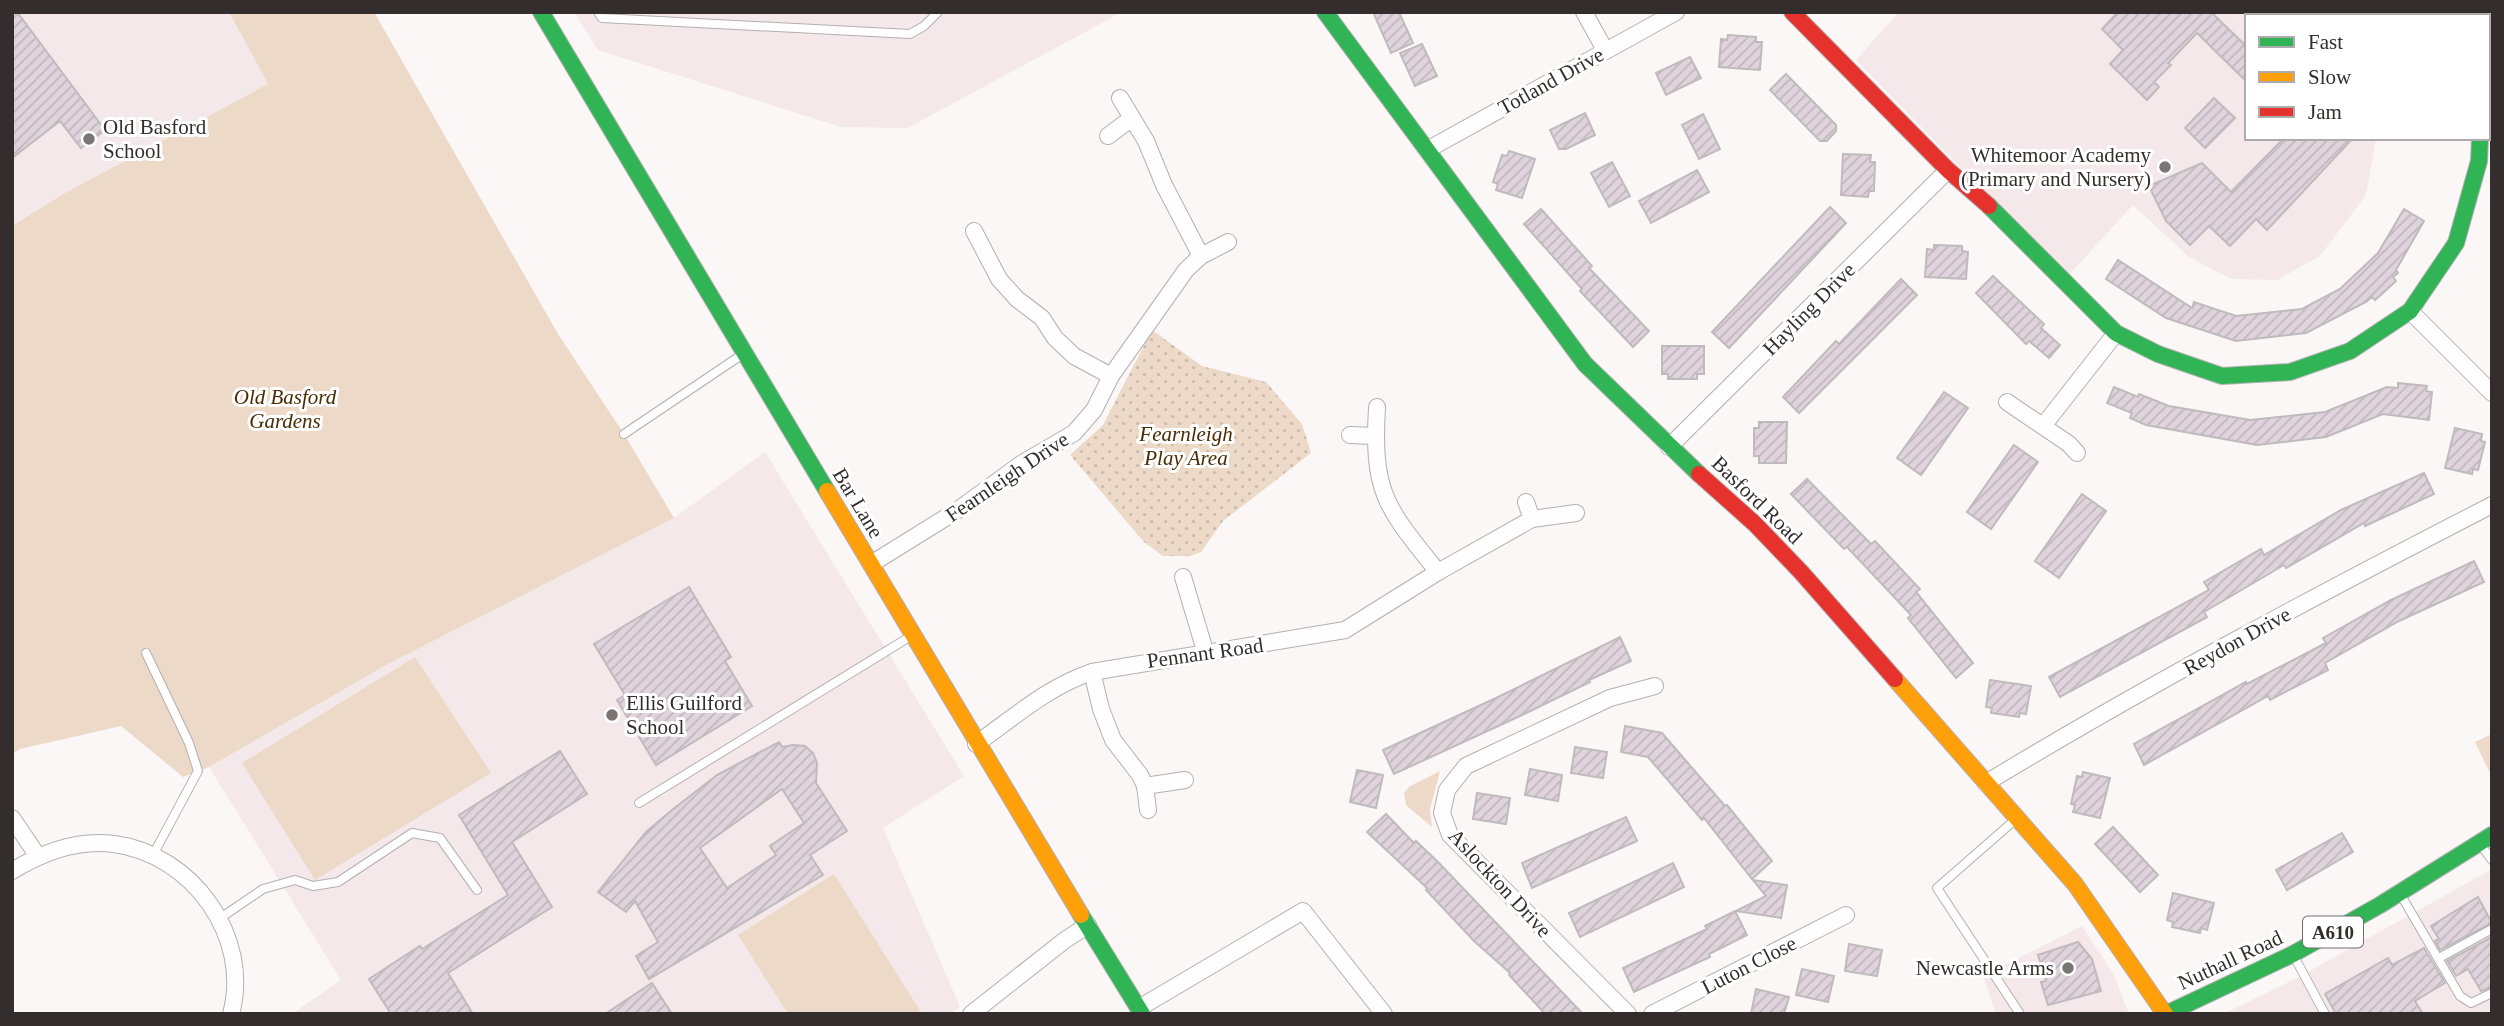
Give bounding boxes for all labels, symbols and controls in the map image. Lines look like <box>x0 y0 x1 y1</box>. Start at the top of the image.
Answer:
legend <box>2245 14 2490 140</box>
text: Fast <box>2308 30 2343 54</box>
street label: Totland Drive <box>1494 42 1608 120</box>
text: Slow <box>2308 65 2352 89</box>
text: Jam <box>2308 100 2342 124</box>
place label: Old Basford School <box>103 115 207 163</box>
marker: Old Basford School <box>81 131 97 147</box>
place label: Whitemoor Academy (Primary and Nursery) <box>1961 143 2151 191</box>
marker: Whitemoor Academy (Primary and Nursery) <box>2157 159 2173 175</box>
street label: Hayling Drive <box>1758 258 1860 360</box>
park label: Old Basford Gardens <box>234 385 337 433</box>
park label: Fearnleigh Play Area <box>1138 422 1233 470</box>
street label: Fearnleigh Drive <box>941 427 1073 527</box>
street label: Basford Road <box>1707 451 1807 549</box>
street label: Bar Lane <box>828 464 888 542</box>
street label: Reydon Drive <box>2179 602 2295 680</box>
street label: Pennant Road <box>1145 633 1265 673</box>
place label: Ellis Guilford School <box>626 691 743 739</box>
marker: Ellis Guilford School <box>604 707 620 723</box>
street label: Aslockton Drive <box>1444 824 1556 942</box>
road number: A610 <box>2303 916 2363 948</box>
street label: Nuthall Road <box>2174 925 2287 995</box>
street label: Luton Close <box>1698 931 1800 999</box>
place label: Newcastle Arms <box>1916 956 2054 980</box>
marker: Newcastle Arms <box>2060 960 2076 976</box>

